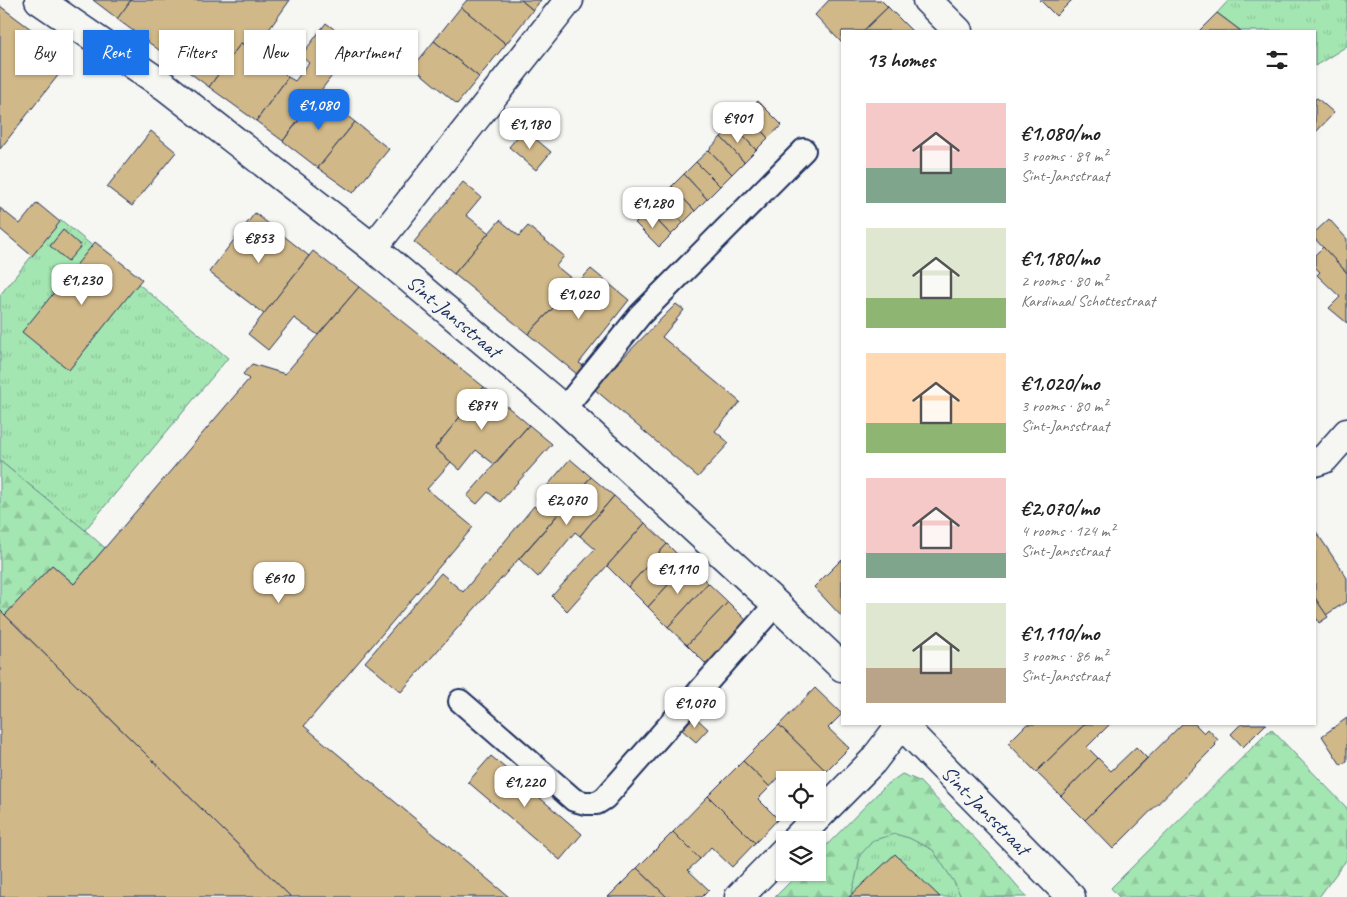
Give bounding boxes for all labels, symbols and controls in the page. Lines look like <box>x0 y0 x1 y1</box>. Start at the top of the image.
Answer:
chip: Buy <box>15 30 73 75</box>
chip: Rent <box>83 30 149 75</box>
chip: Filters <box>159 30 234 75</box>
chip: New <box>244 30 306 75</box>
chip: Apartment <box>316 30 418 75</box>
icon: filters <box>1263 46 1291 74</box>
text: 13 homes <box>866 47 935 73</box>
pin: €1,080 <box>278 88 360 131</box>
text: €1,080 <box>299 95 339 115</box>
pin: €901 <box>708 102 768 144</box>
pin: €1,180 <box>489 108 571 150</box>
text: €901 <box>724 108 752 128</box>
text: €1,180 <box>510 114 550 134</box>
text: €1,080/mo <box>1021 120 1099 146</box>
icon: home <box>906 123 966 183</box>
text: 3 rooms · 89 m² <box>1021 146 1107 166</box>
text: Sint-Jansstraat <box>1021 166 1109 186</box>
pin: €1,280 <box>612 186 694 229</box>
text: €1,280 <box>633 193 673 213</box>
pin: €853 <box>229 222 289 264</box>
text: €853 <box>245 228 273 248</box>
text: €1,180/mo <box>1021 245 1099 271</box>
icon: home <box>906 248 966 308</box>
pin: €1,230 <box>41 264 123 306</box>
street label: Sint-Jansstraat <box>401 269 509 365</box>
text: €1,230 <box>62 270 102 290</box>
text: 2 rooms · 80 m² <box>1021 271 1107 291</box>
pin: €1,020 <box>538 278 620 320</box>
text: €1,020 <box>559 284 599 304</box>
text: Kardinaal Schottestraat <box>1021 291 1155 311</box>
text: €1,020/mo <box>1021 370 1099 396</box>
icon: home <box>906 373 966 433</box>
pin: €874 <box>452 388 512 431</box>
text: €874 <box>468 395 496 415</box>
text: 3 rooms · 80 m² <box>1021 396 1107 416</box>
text: Sint-Jansstraat <box>1021 416 1109 436</box>
pin: €2,070 <box>526 484 608 526</box>
text: €2,070 <box>547 490 587 510</box>
text: €2,070/mo <box>1021 495 1099 521</box>
icon: home <box>906 498 966 558</box>
text: 4 rooms · 124 m² <box>1021 521 1115 541</box>
text: Sint-Jansstraat <box>1021 541 1109 561</box>
pin: €1,110 <box>637 552 719 595</box>
text: €1,110 <box>658 559 698 579</box>
pin: €610 <box>249 562 309 604</box>
text: €610 <box>264 568 294 588</box>
text: €1,110/mo <box>1021 620 1099 646</box>
icon: home <box>906 623 966 683</box>
text: 3 rooms · 86 m² <box>1021 646 1107 666</box>
text: Sint-Jansstraat <box>1021 666 1109 686</box>
pin: €1,070 <box>654 686 736 729</box>
text: €1,070 <box>675 693 715 713</box>
street label: Sint-Jansstraat <box>936 760 1038 863</box>
pin: €1,220 <box>484 766 566 808</box>
map controls <box>776 771 826 881</box>
button: locate <box>776 771 826 821</box>
text: €1,220 <box>505 772 545 792</box>
button: layers <box>776 831 826 881</box>

